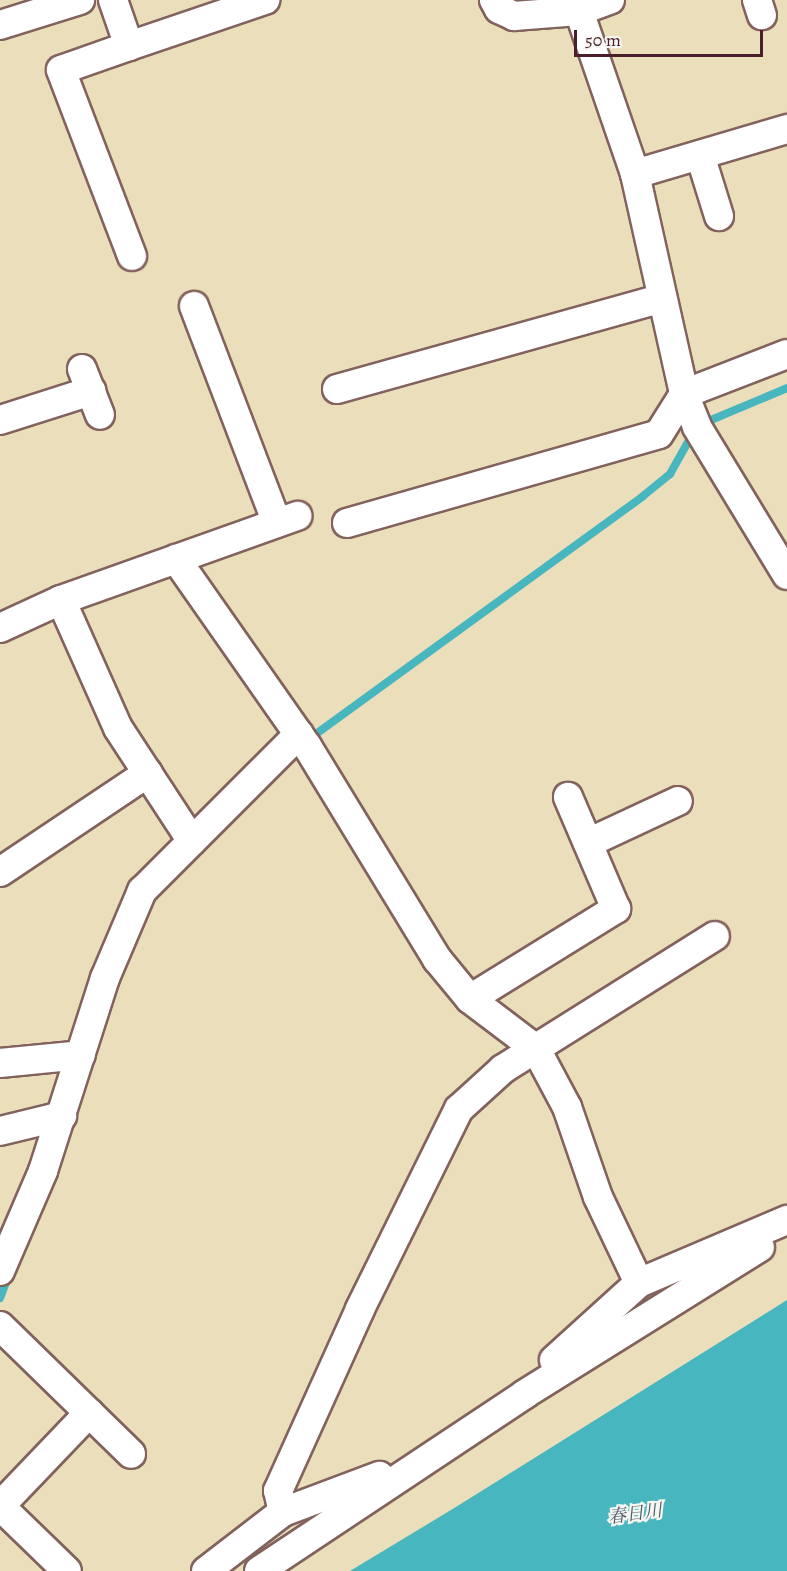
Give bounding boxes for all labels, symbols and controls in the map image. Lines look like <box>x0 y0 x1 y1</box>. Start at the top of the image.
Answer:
scale bar <box>577 18 766 56</box>
text: 50 m <box>585 28 621 52</box>
water label: 春日川 <box>607 1500 663 1528</box>

